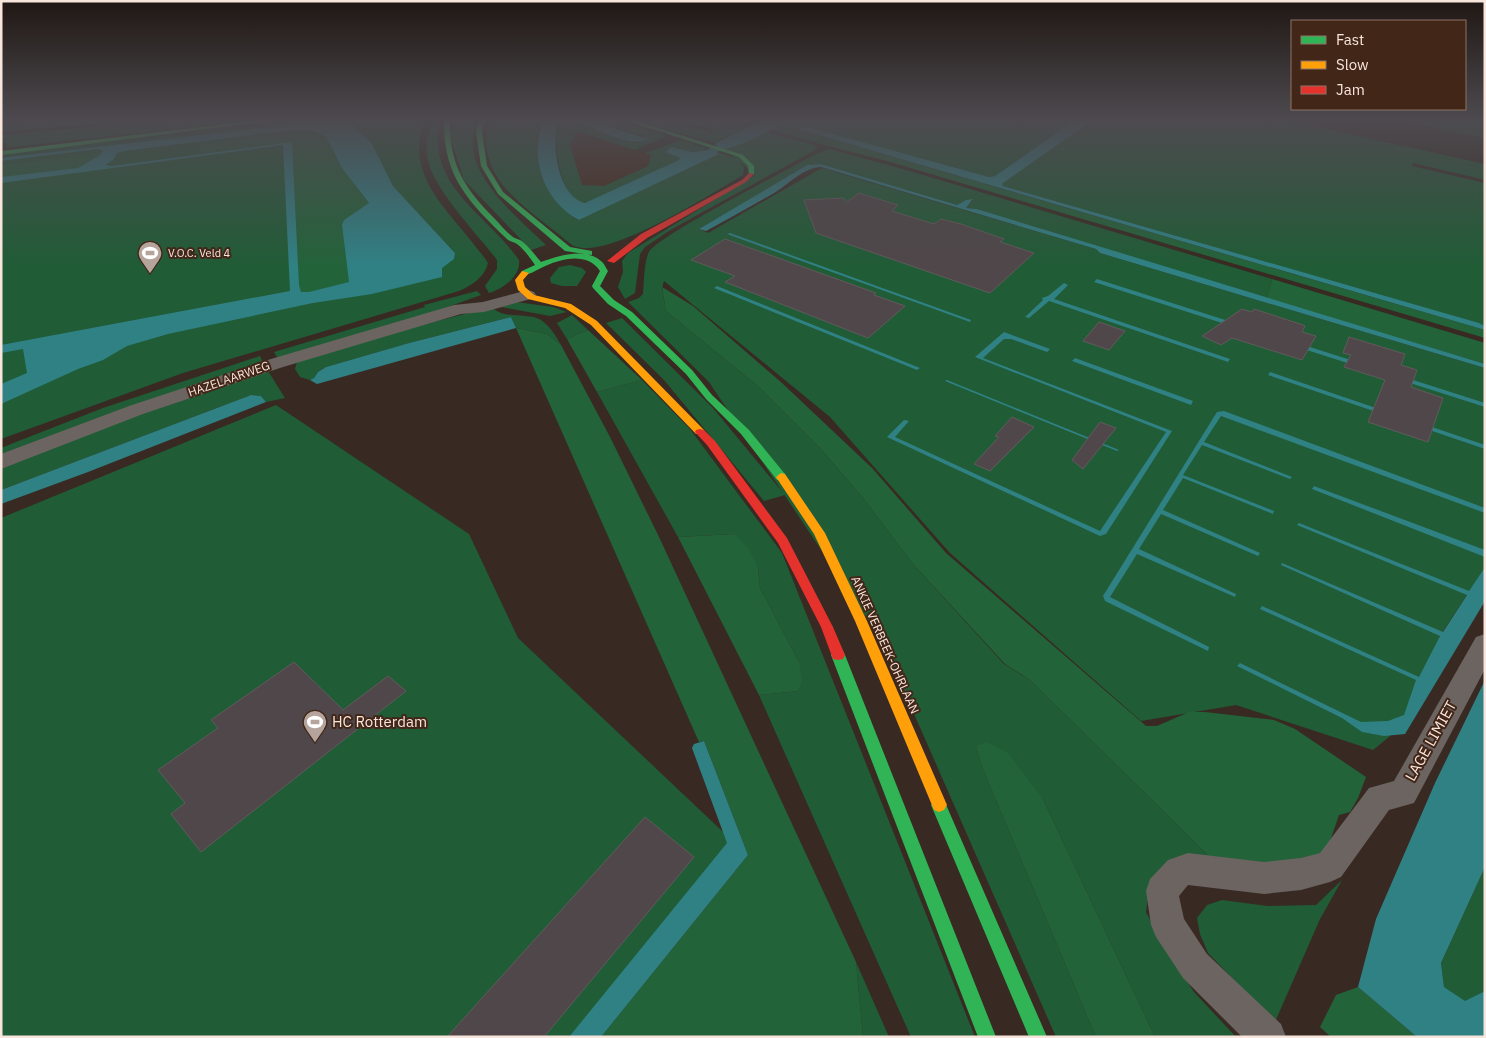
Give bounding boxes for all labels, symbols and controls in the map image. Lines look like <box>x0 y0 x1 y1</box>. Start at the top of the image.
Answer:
legend <box>1291 20 1466 110</box>
text: Fast <box>1336 30 1364 49</box>
text: Slow <box>1336 55 1369 74</box>
text: Jam <box>1336 80 1365 99</box>
sports icon: V.O.C. Veld 4 <box>137 240 163 274</box>
place label: V.O.C. Veld 4 <box>168 246 231 260</box>
street label: HAZELAARWEG <box>186 358 272 400</box>
street label: ANKIE VERBEEK-OHRLAAN <box>848 574 923 716</box>
street label: LAGE LIMIET <box>1401 697 1461 784</box>
sports icon: HC Rotterdam <box>302 709 328 743</box>
place label: HC Rotterdam <box>332 712 427 731</box>

